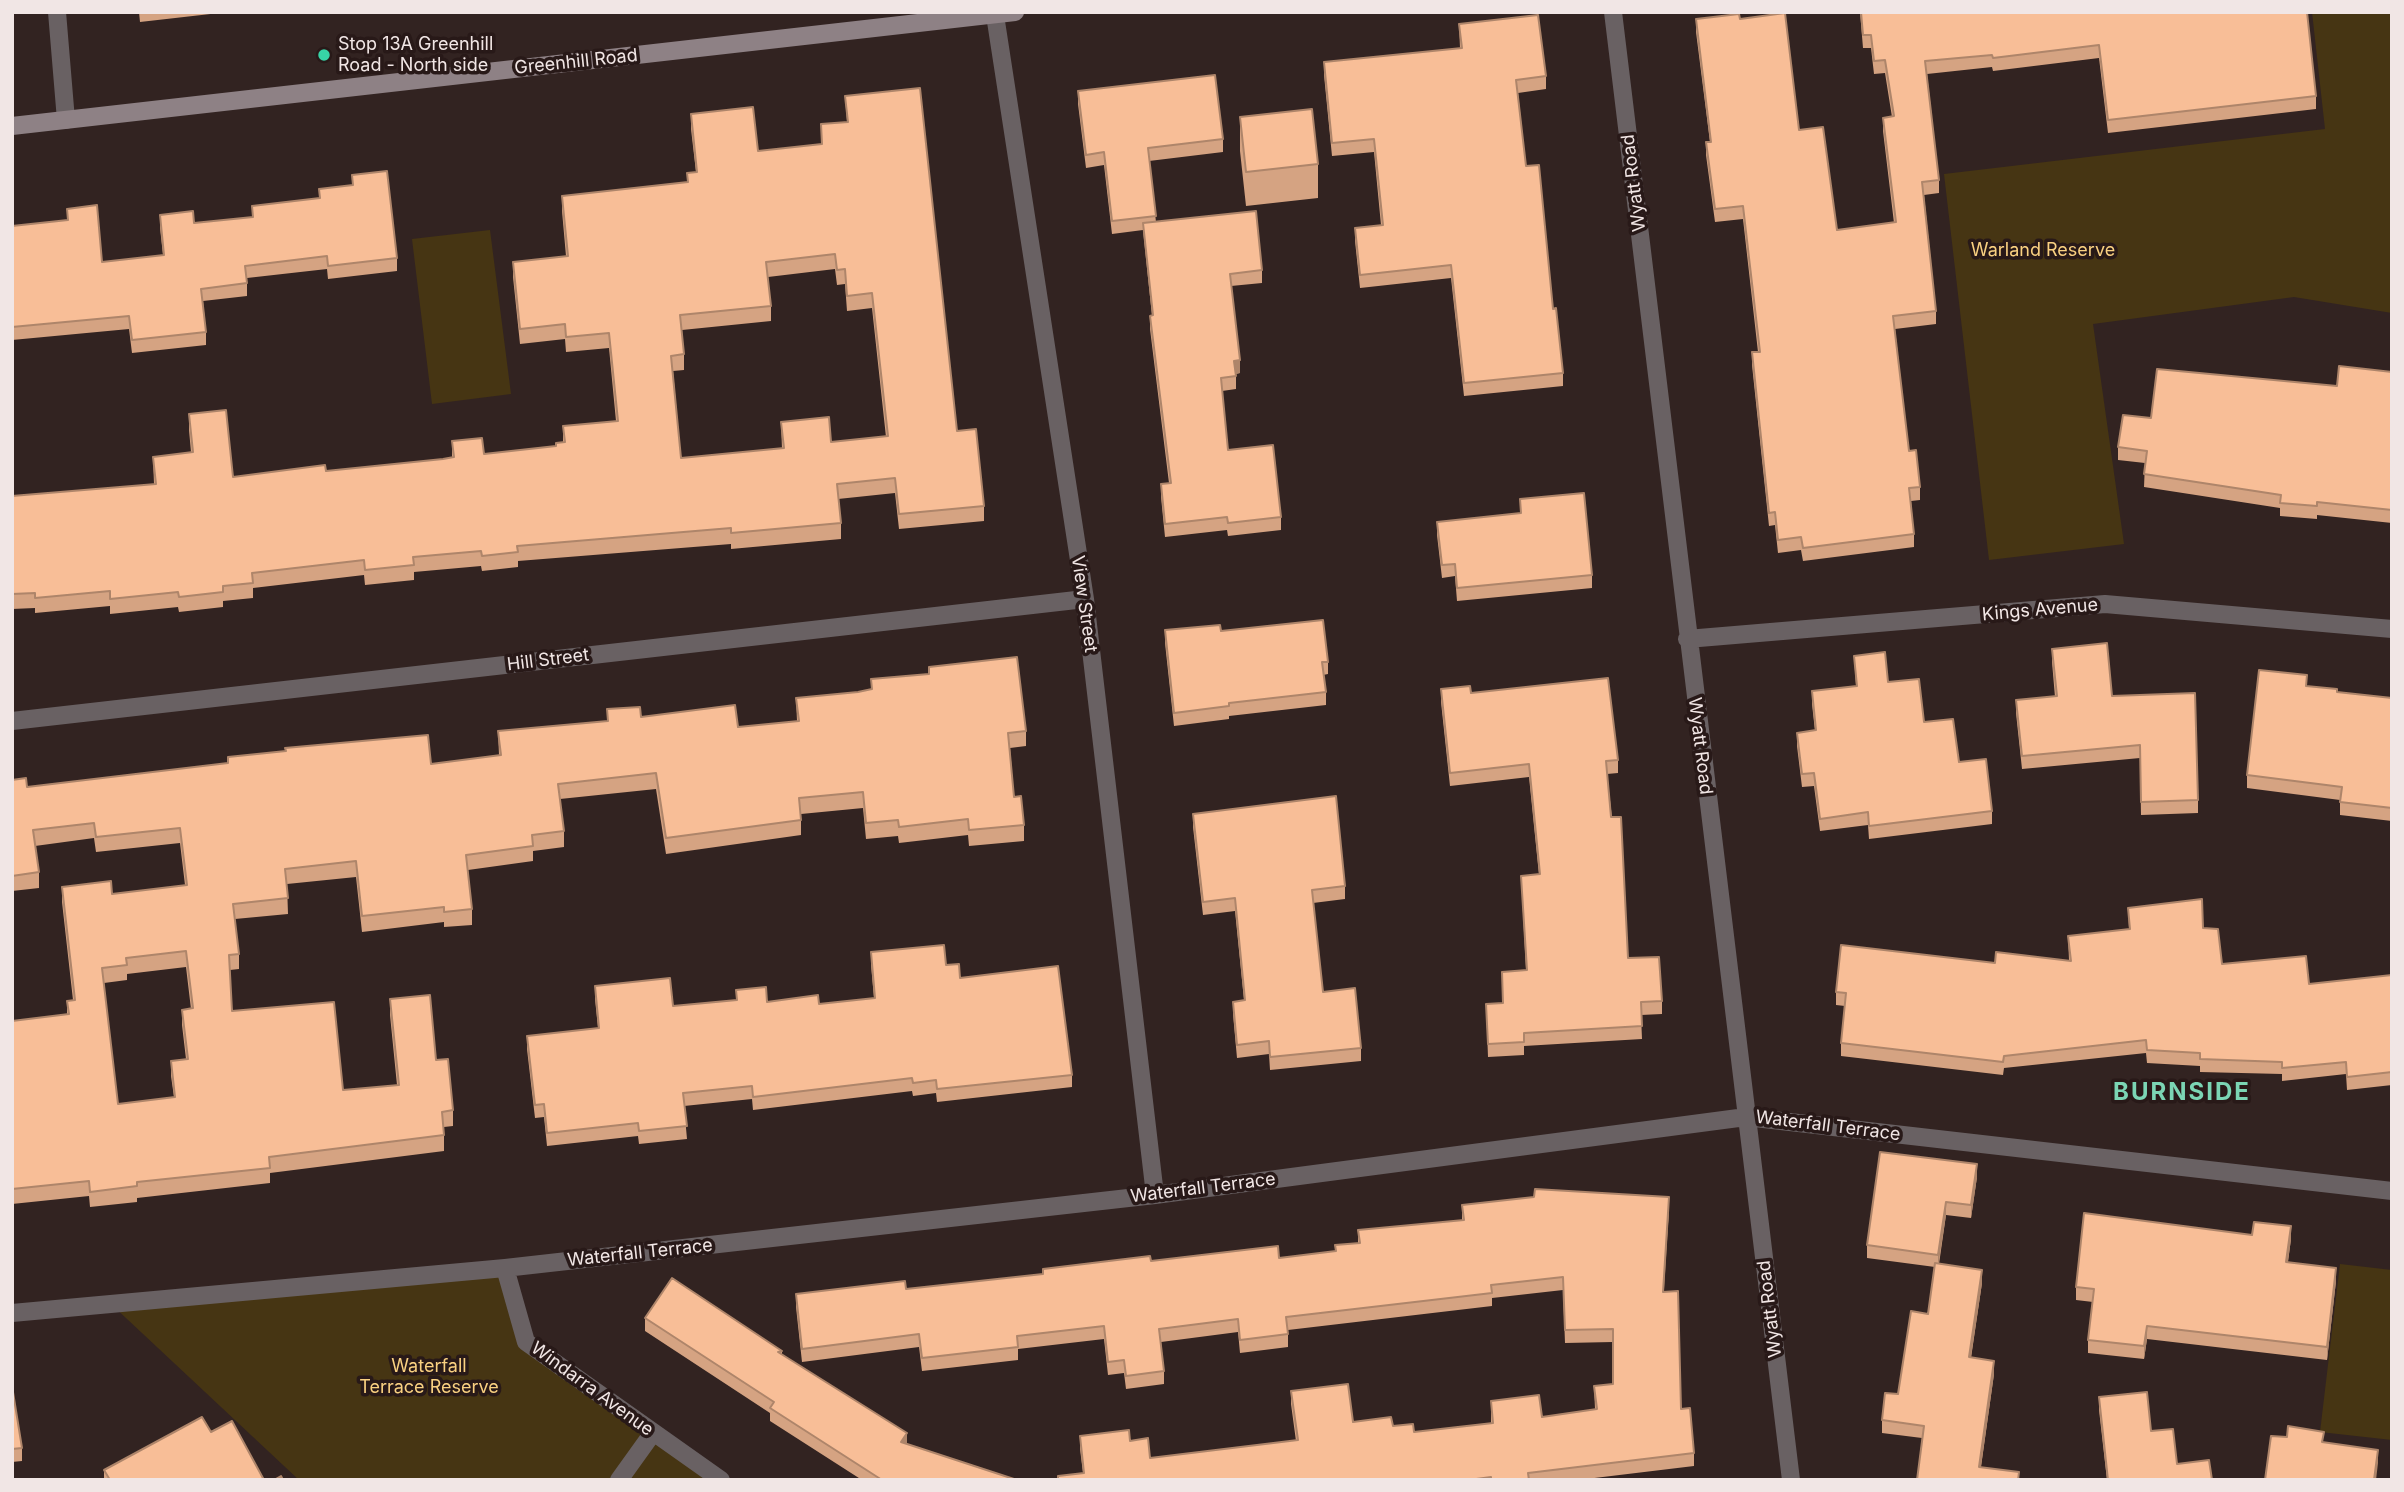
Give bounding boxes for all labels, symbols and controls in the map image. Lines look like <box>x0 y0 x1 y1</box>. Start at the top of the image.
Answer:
place label: Stop 13A Greenhill Road - North side <box>338 34 493 76</box>
street label: Greenhill Road <box>513 45 639 79</box>
marker: Stop 13A Greenhill Road - North side <box>316 47 332 63</box>
street label: Wyatt Road <box>1617 133 1651 233</box>
park label: Warland Reserve <box>1971 240 2115 262</box>
street label: View Street <box>1067 554 1101 654</box>
street label: Kings Avenue <box>1981 594 2099 626</box>
street label: Hill Street <box>506 644 590 676</box>
street label: Wyatt Road <box>1683 696 1717 796</box>
district label: BURNSIDE <box>2114 1079 2250 1107</box>
street label: Waterfall Terrace <box>1754 1106 1902 1146</box>
street label: Waterfall Terrace <box>1129 1168 1277 1208</box>
street label: Waterfall Terrace <box>566 1235 714 1271</box>
street label: Wyatt Road <box>1753 1259 1787 1359</box>
street label: Windarra Avenue <box>527 1337 657 1441</box>
park label: Waterfall Terrace Reserve <box>359 1356 499 1398</box>

